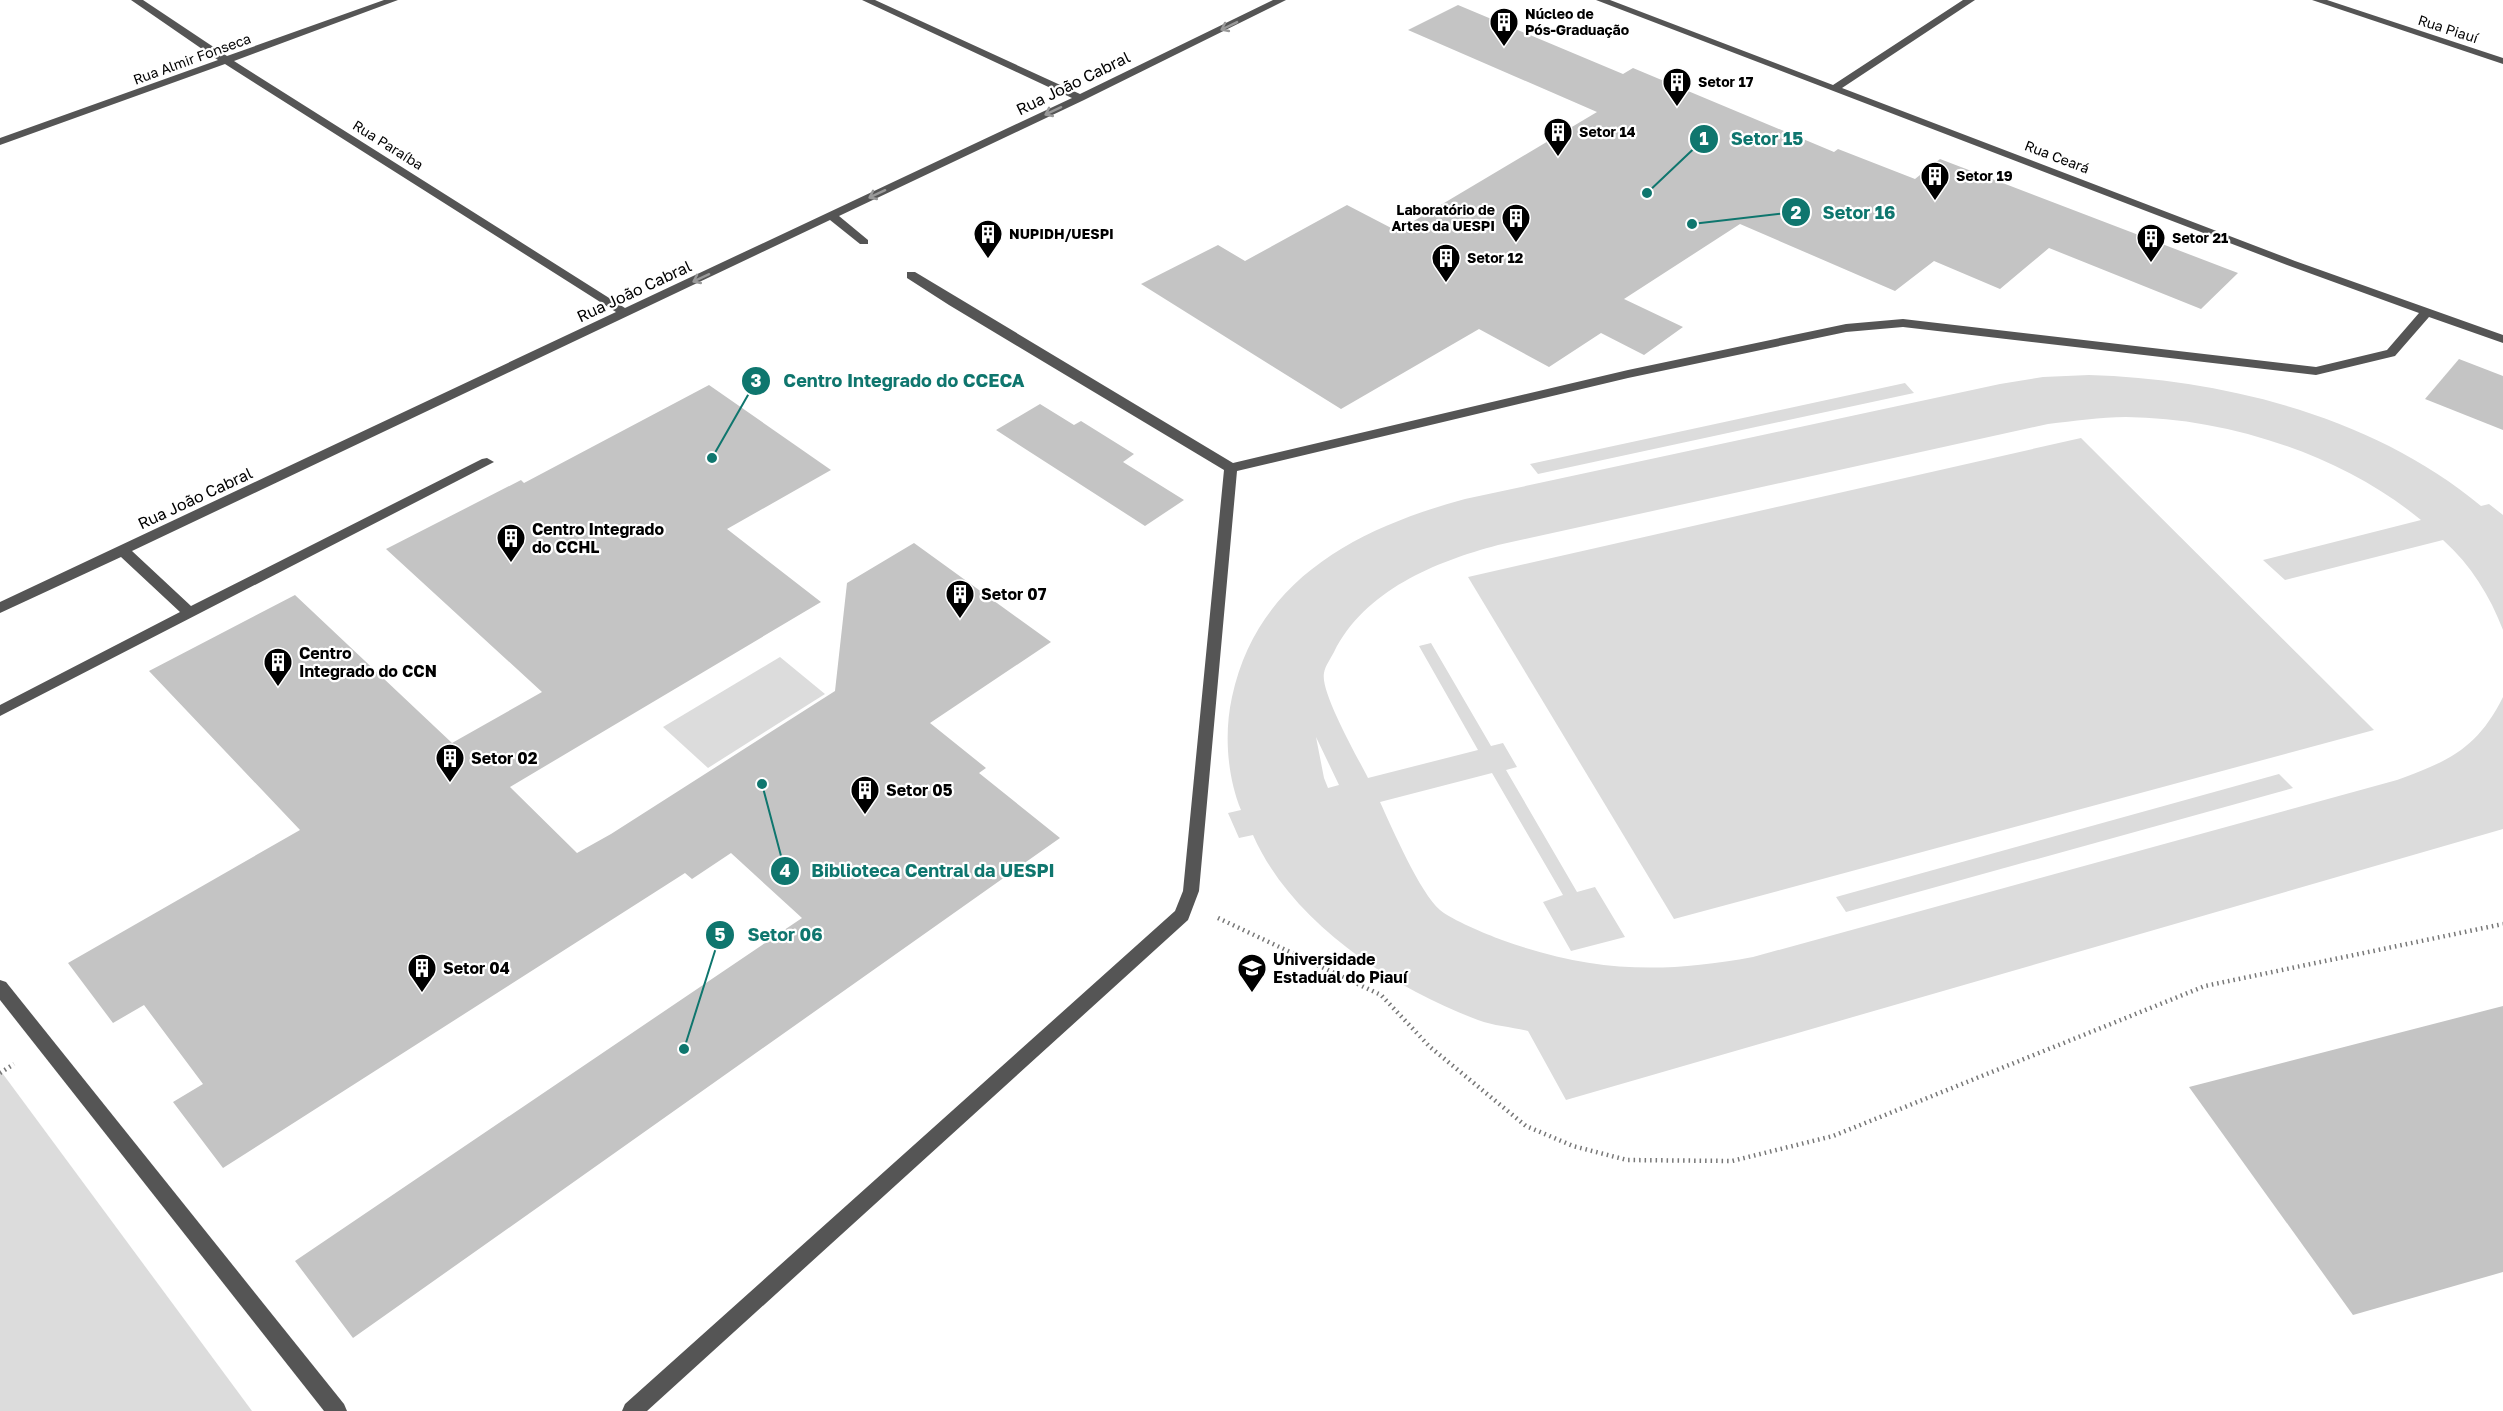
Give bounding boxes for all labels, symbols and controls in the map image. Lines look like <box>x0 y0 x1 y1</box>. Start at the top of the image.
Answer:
place label: Núcleo de Pós-Graduação <box>1525 5 1629 38</box>
building icon: Núcleo de Pós-Graduação <box>1488 6 1520 48</box>
street label: Rua Piauí <box>2416 11 2482 47</box>
one-way arrow <box>1220 20 1238 32</box>
street label: Rua Almir Fonseca <box>131 29 253 88</box>
street label: Rua João Cabral <box>1013 47 1133 119</box>
building icon: Setor 17 <box>1661 66 1693 108</box>
place label: Setor 17 <box>1698 73 1754 90</box>
one-way arrow <box>1045 105 1063 117</box>
street label: Rua Paraíba <box>350 116 427 173</box>
building icon: Setor 14 <box>1542 116 1574 158</box>
callout: Setor 15 <box>1689 121 1815 157</box>
place label: Setor 14 <box>1579 123 1636 140</box>
text: 1 <box>1699 127 1709 149</box>
text: Setor 15 <box>1731 127 1803 149</box>
street label: Rua Ceará <box>2022 136 2092 177</box>
building icon: Setor 19 <box>1919 160 1951 202</box>
place label: Setor 19 <box>1956 167 2013 184</box>
one-way arrow <box>869 189 887 201</box>
callout: Setor 16 <box>1781 194 1908 230</box>
place label: Laboratório de Artes da UESPI <box>1391 201 1495 234</box>
text: 2 <box>1791 201 1802 223</box>
text: Setor 16 <box>1823 201 1895 223</box>
building icon: Laboratório de Artes da UESPI <box>1500 202 1532 244</box>
building icon: NUPIDH/UESPI <box>972 218 1004 260</box>
building icon: Setor 21 <box>2135 222 2167 264</box>
place label: NUPIDH/UESPI <box>1009 225 1114 242</box>
place label: Setor 21 <box>2172 229 2228 246</box>
building icon: Setor 12 <box>1430 242 1462 284</box>
place label: Setor 12 <box>1467 249 1524 266</box>
street label: Rua João Cabral <box>573 256 695 326</box>
one-way arrow <box>692 272 710 284</box>
callout: Centro Integrado do CCECA <box>741 363 1036 399</box>
text: 3 <box>751 369 762 391</box>
text: Centro Integrado do CCECA <box>783 369 1025 391</box>
street label: Rua João Cabral <box>134 463 256 533</box>
place label: Centro Integrado do CCHL <box>532 519 664 557</box>
building icon: Centro Integrado do CCHL <box>495 522 527 564</box>
building icon: Setor 07 <box>944 578 976 620</box>
place label: Setor 07 <box>981 584 1047 604</box>
place label: Centro Integrado do CCN <box>299 643 437 681</box>
building icon: Centro Integrado do CCN <box>262 646 294 688</box>
building icon: Setor 02 <box>434 742 466 784</box>
place label: Setor 02 <box>471 748 538 768</box>
building icon: Setor 05 <box>849 774 881 816</box>
place label: Setor 05 <box>886 780 953 800</box>
callout: Biblioteca Central da UESPI <box>770 853 1067 889</box>
text: 4 <box>779 859 791 881</box>
text: Biblioteca Central da UESPI <box>811 859 1055 881</box>
callout: Setor 06 <box>705 917 835 953</box>
text: 5 <box>715 923 726 945</box>
text: Setor 06 <box>747 923 823 945</box>
place label: Universidade Estadual do Piauí <box>1273 949 1409 987</box>
building icon: Setor 04 <box>406 952 438 994</box>
school or university icon: Universidade Estadual do Piauí <box>1236 952 1268 994</box>
place label: Setor 04 <box>443 958 510 978</box>

